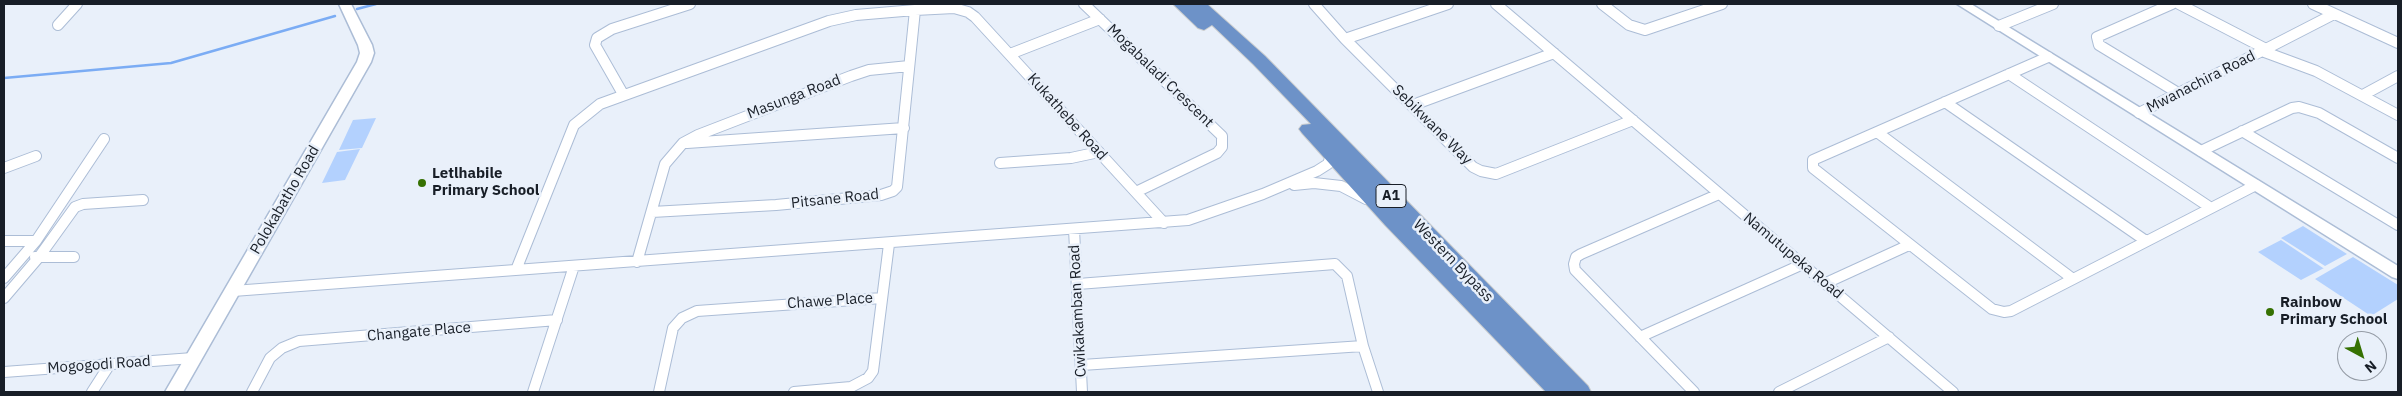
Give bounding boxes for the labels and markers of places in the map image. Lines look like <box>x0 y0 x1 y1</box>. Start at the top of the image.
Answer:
place label: Letlhabile Primary School <box>432 165 539 200</box>
marker: Letlhabile Primary School <box>416 177 428 189</box>
place label: Rainbow Primary School <box>2280 294 2387 329</box>
marker: Rainbow Primary School <box>2264 306 2276 318</box>

